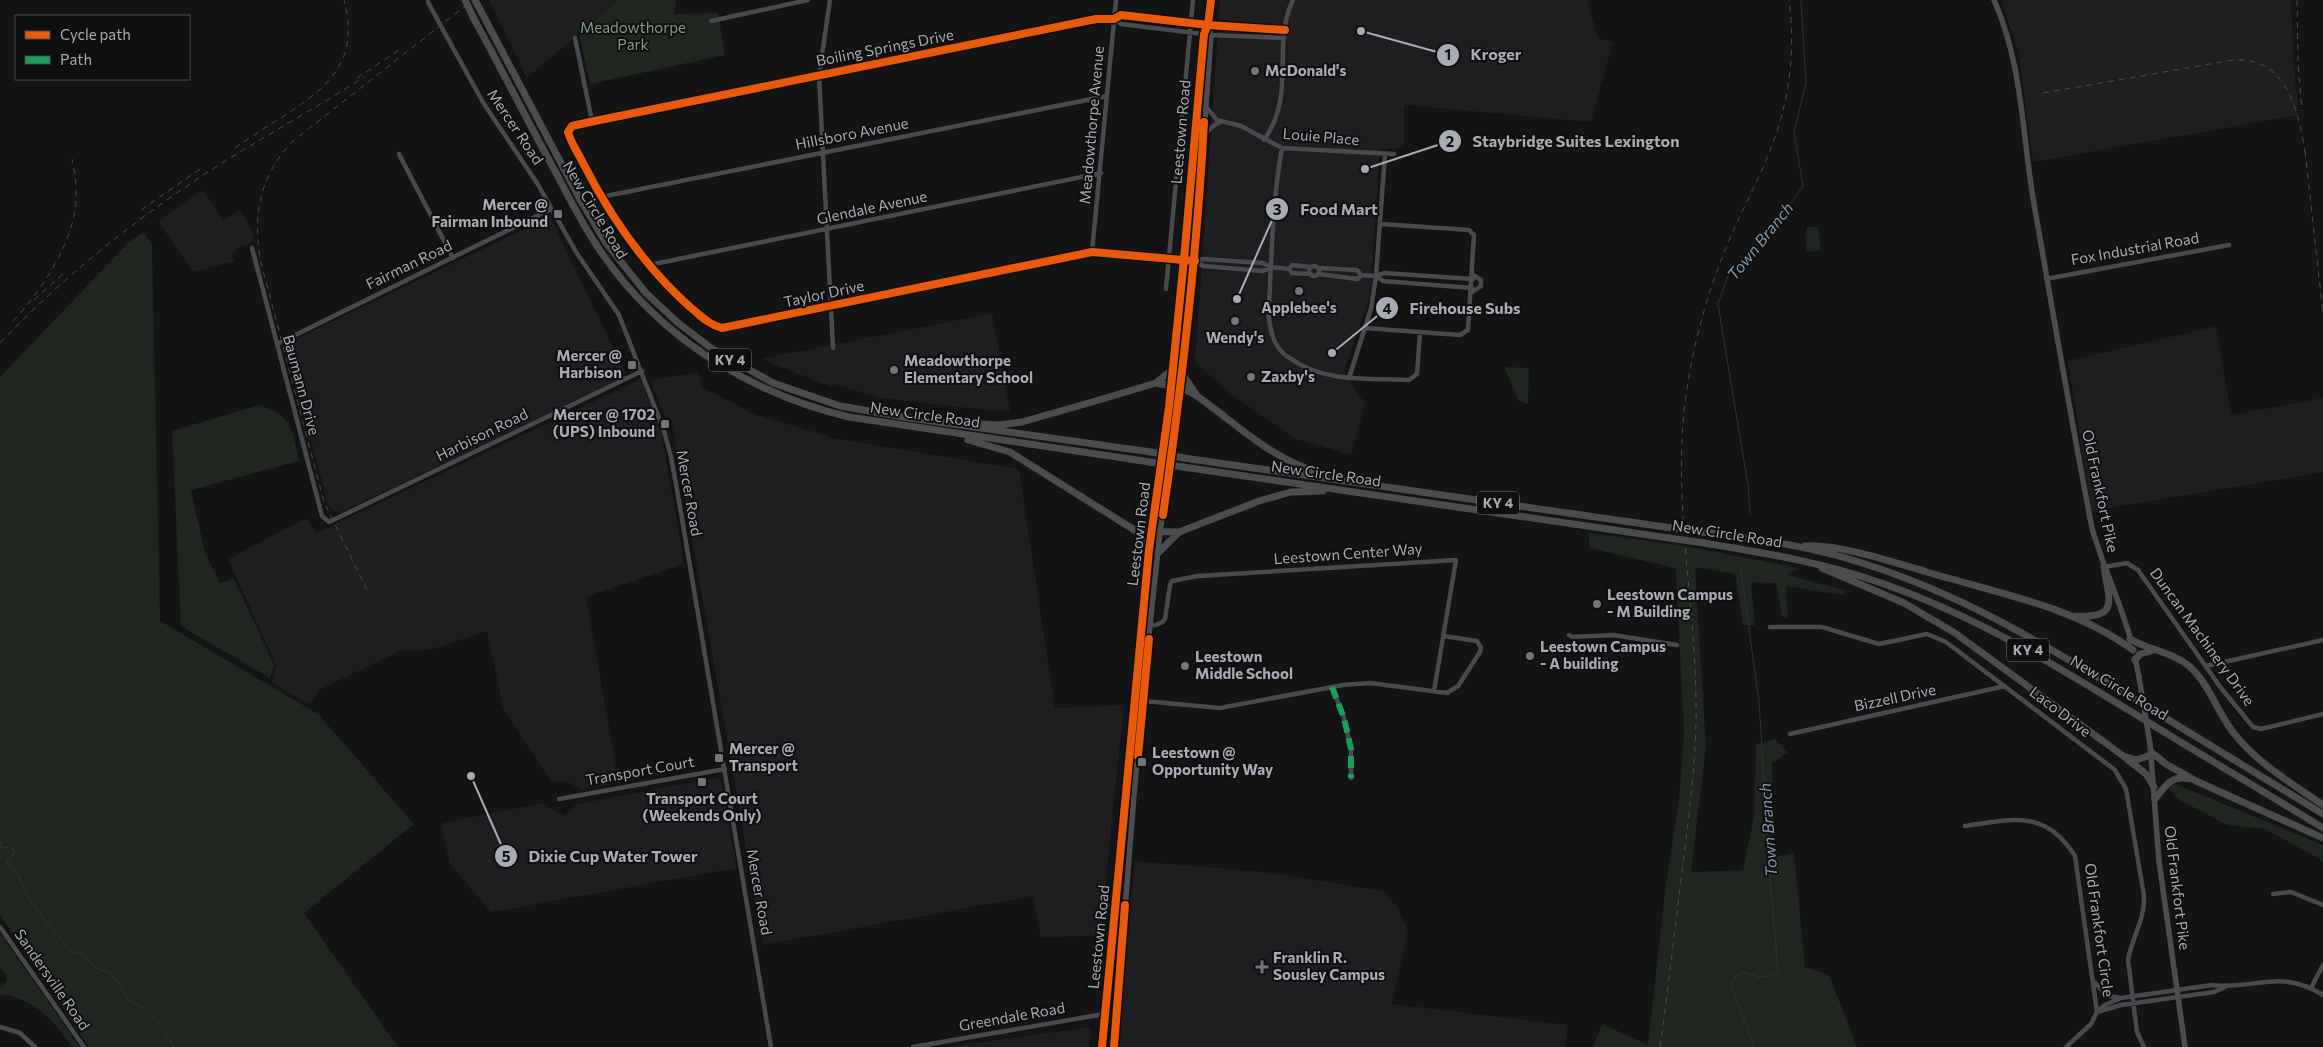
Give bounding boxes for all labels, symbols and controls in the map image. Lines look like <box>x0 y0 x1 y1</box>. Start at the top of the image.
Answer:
legend <box>15 15 190 80</box>
park label: Meadowthorpe Park <box>580 18 686 53</box>
text: Cycle path <box>60 25 131 43</box>
street label: Boiling Springs Drive <box>814 25 955 69</box>
callout: Kroger <box>1436 39 1532 70</box>
text: Kroger <box>1471 44 1522 63</box>
street label: Meadowthorpe Avenue <box>1075 45 1107 205</box>
text: 1 <box>1445 45 1451 63</box>
text: Path <box>60 50 92 68</box>
place label: McDonald's <box>1265 61 1346 79</box>
marker: McDonald's <box>1249 65 1261 77</box>
street label: Leestown Road <box>1166 79 1194 185</box>
street label: Mercer Road <box>484 85 548 168</box>
street label: Hillsboro Avenue <box>794 113 910 153</box>
street label: Louie Place <box>1282 124 1360 148</box>
callout: Staybridge Suites Lexington <box>1438 126 1690 157</box>
text: Staybridge Suites Lexington <box>1473 131 1679 150</box>
text: 2 <box>1446 132 1454 150</box>
street label: New Circle Road <box>560 157 632 262</box>
street label: Glendale Avenue <box>815 187 929 228</box>
callout: Food Mart <box>1265 194 1388 225</box>
place label: Mercer @ Fairman Inbound <box>432 195 548 230</box>
water label: Town Branch <box>1723 198 1797 283</box>
text: Food Mart <box>1300 199 1378 218</box>
text: 3 <box>1273 200 1282 218</box>
marker: Mercer @ Fairman Inbound <box>552 208 564 220</box>
street label: Fox Industrial Road <box>2069 228 2200 268</box>
street label: Fairman Road <box>363 236 454 293</box>
street label: Taylor Drive <box>782 276 866 310</box>
marker: Applebee's <box>1293 285 1305 297</box>
callout: Firehouse Subs <box>1375 293 1531 324</box>
place label: Applebee's <box>1261 298 1337 316</box>
text: Firehouse Subs <box>1410 298 1520 317</box>
text: 4 <box>1382 299 1392 317</box>
marker: Wendy's <box>1229 315 1241 327</box>
place label: Wendy's <box>1206 328 1264 346</box>
street label: Baumann Drive <box>280 333 324 437</box>
place label: Mercer @ Harbison <box>556 346 622 381</box>
road number: KY 4 <box>709 348 751 372</box>
place label: Meadowthorpe Elementary School <box>904 351 1033 386</box>
marker: Mercer @ Harbison <box>626 359 638 371</box>
marker: Meadowthorpe Elementary School <box>888 364 900 376</box>
place label: Zaxby's <box>1261 367 1315 385</box>
marker: Zaxby's <box>1245 371 1257 383</box>
street label: New Circle Road <box>869 397 981 431</box>
street label: Harbison Road <box>433 404 530 464</box>
place label: Mercer @ 1702 (UPS) Inbound <box>553 405 655 440</box>
marker: Mercer @ 1702 (UPS) Inbound <box>659 418 671 430</box>
street label: Old Frankfort Pike <box>2079 428 2123 554</box>
street label: Mercer Road <box>674 448 706 537</box>
street label: New Circle Road <box>1270 456 1382 490</box>
street label: Leestown Road <box>1123 481 1153 587</box>
road number: KY 4 <box>1477 492 1519 514</box>
street label: New Circle Road <box>1671 515 1783 551</box>
street label: Leestown Center Way <box>1273 539 1423 567</box>
street label: Duncan Machinery Drive <box>2147 564 2259 709</box>
place label: Leestown Campus - M Building <box>1607 585 1733 620</box>
marker: Leestown Campus - M Building <box>1591 598 1603 610</box>
place label: Leestown Campus - A building <box>1540 637 1666 672</box>
road number: KY 4 <box>2007 638 2049 662</box>
place label: Leestown Middle School <box>1195 647 1293 682</box>
marker: Leestown Campus - A building <box>1524 650 1536 662</box>
street label: New Circle Road <box>2067 651 2172 723</box>
marker: Leestown Middle School <box>1179 660 1191 672</box>
street label: Bizzell Drive <box>1852 680 1937 714</box>
street label: Laco Drive <box>2026 682 2095 740</box>
place label: Mercer @ Transport <box>729 739 798 774</box>
place label: Leestown @ Opportunity Way <box>1152 743 1274 778</box>
street label: Transport Court <box>584 752 696 788</box>
marker: Mercer @ Transport <box>713 752 725 764</box>
marker: Leestown @ Opportunity Way <box>1136 756 1148 768</box>
marker: Transport Court (Weekends Only) <box>696 776 708 788</box>
water label: Town Branch <box>1755 782 1780 878</box>
place label: Transport Court (Weekends Only) <box>642 789 762 824</box>
street label: Old Frankfort Pike <box>2161 825 2195 951</box>
callout: Dixie Cup Water Tower <box>494 841 708 872</box>
text: Dixie Cup Water Tower <box>528 846 698 865</box>
text: 5 <box>502 847 511 865</box>
street label: Mercer Road <box>744 847 776 936</box>
street label: Old Frankfort Circle <box>2082 862 2118 998</box>
street label: Leestown Road <box>1084 884 1112 990</box>
street label: Sandersville Road <box>11 925 94 1033</box>
place label: Franklin R. Sousley Campus <box>1273 948 1385 983</box>
marker: Franklin R. Sousley Campus <box>1255 960 1269 974</box>
street label: Greendale Road <box>957 998 1066 1034</box>

